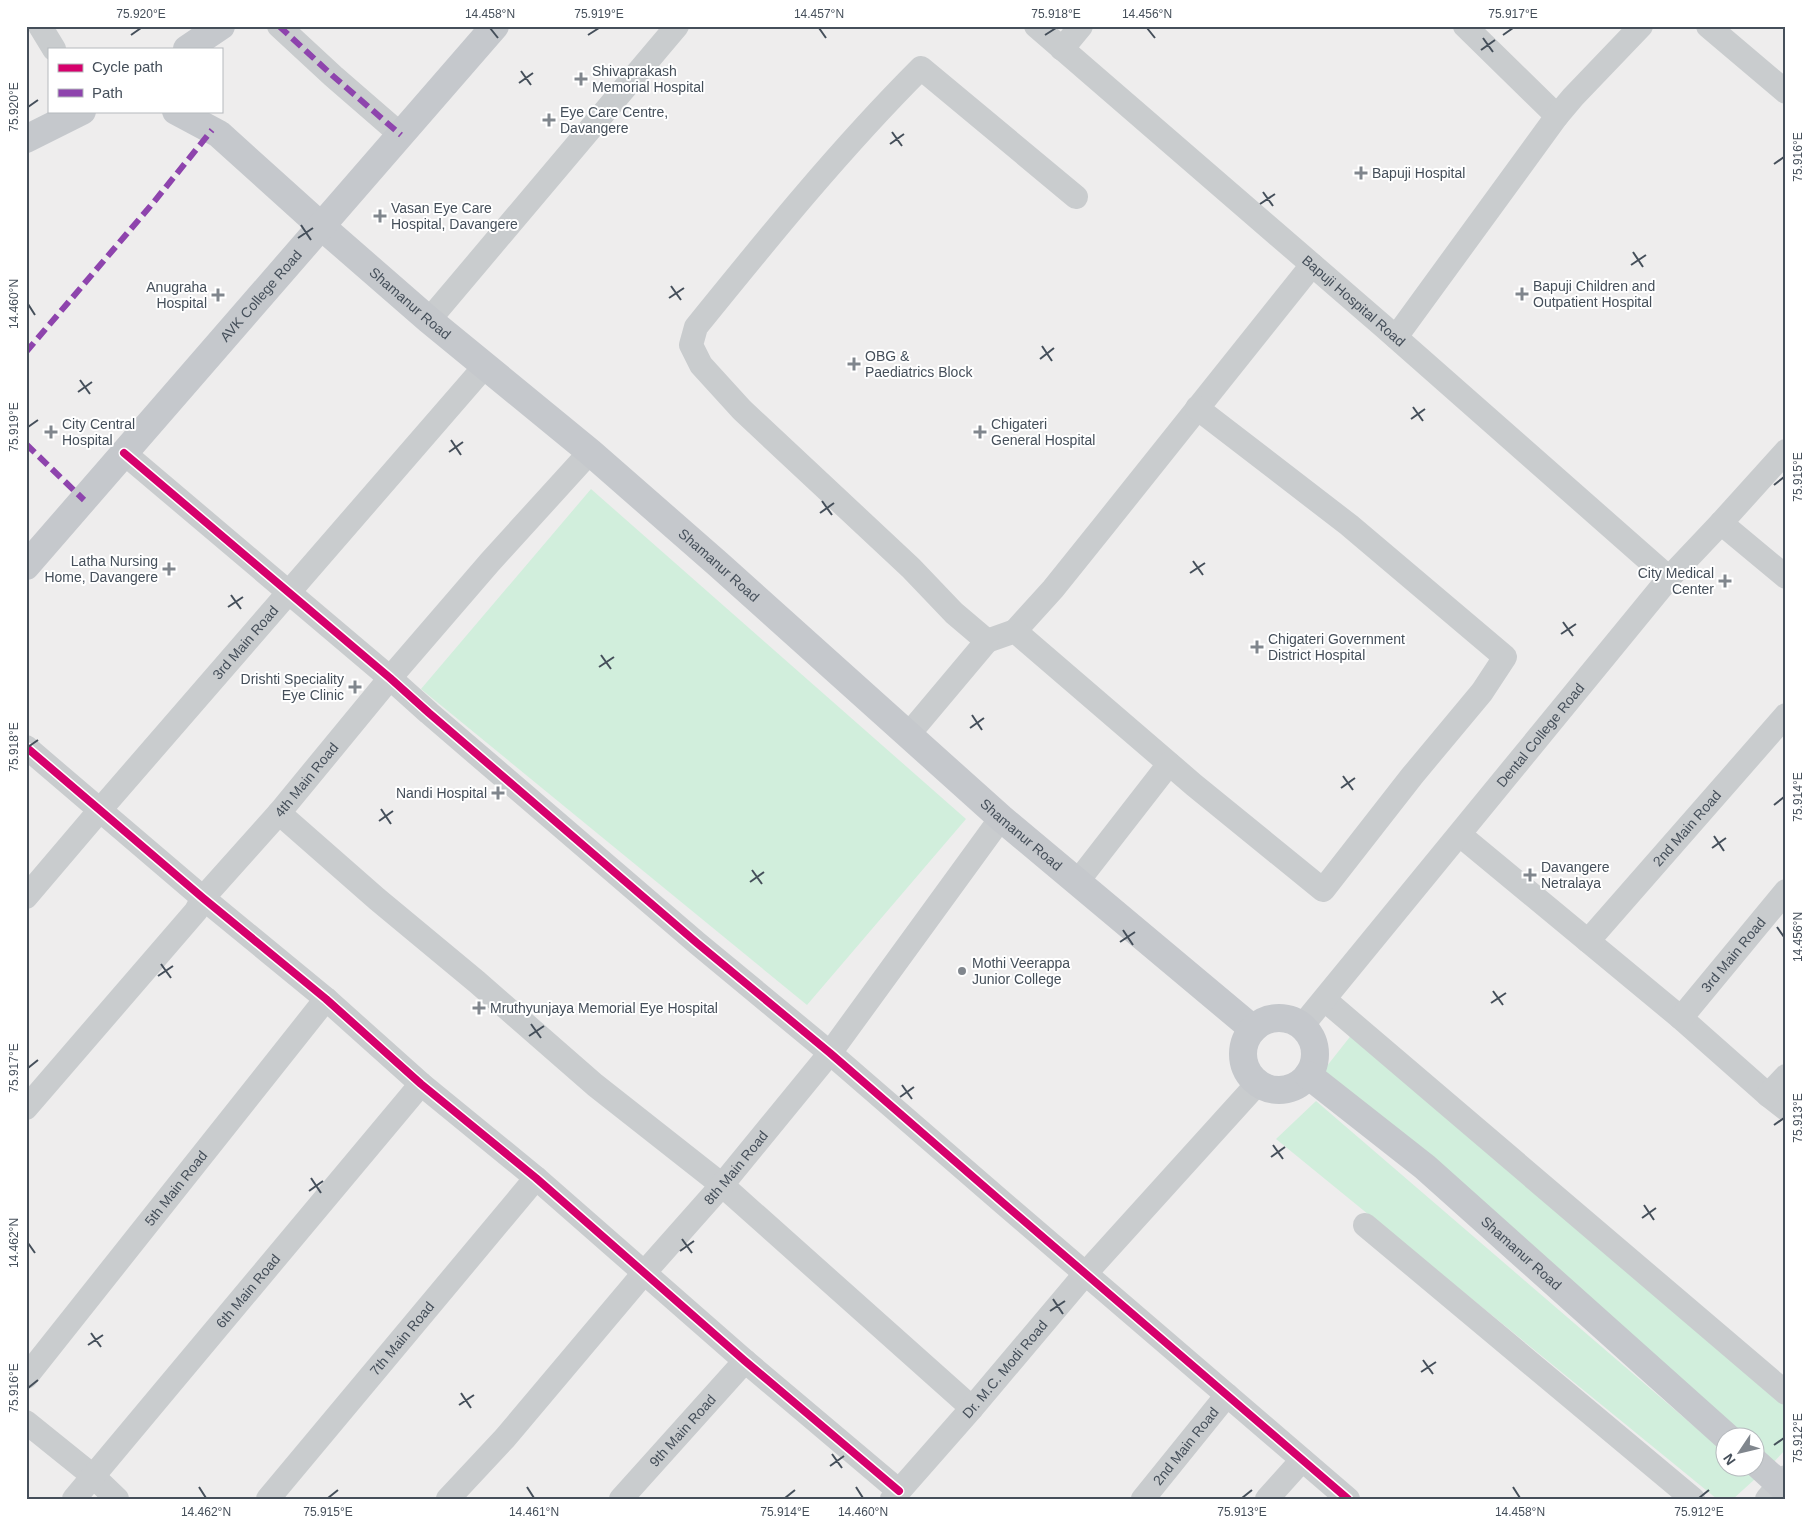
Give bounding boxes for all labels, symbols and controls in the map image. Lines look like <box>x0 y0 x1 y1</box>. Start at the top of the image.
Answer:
text: 75.920°E <box>116 7 166 21</box>
text: 14.458°N <box>465 7 515 21</box>
text: 75.919°E <box>574 7 624 21</box>
text: 14.457°N <box>794 7 844 21</box>
text: 75.918°E <box>1031 7 1081 21</box>
text: 14.456°N <box>1122 7 1172 21</box>
text: 75.917°E <box>1488 7 1538 21</box>
legend <box>48 48 222 112</box>
text: Cycle path <box>92 58 163 75</box>
place label: Shivaprakash Memorial Hospital <box>592 63 704 95</box>
marker: Shivaprakash Memorial Hospital <box>574 72 588 86</box>
text: 75.920°E <box>7 82 21 132</box>
text: Path <box>92 84 123 101</box>
place label: Eye Care Centre, Davangere <box>560 104 668 136</box>
marker: Eye Care Centre, Davangere <box>542 113 556 127</box>
text: 75.916°E <box>1791 132 1805 182</box>
place label: Bapuji Hospital <box>1372 165 1465 181</box>
marker: Bapuji Hospital <box>1354 166 1368 180</box>
place label: Vasan Eye Care Hospital, Davangere <box>391 200 518 232</box>
marker: Vasan Eye Care Hospital, Davangere <box>373 209 387 223</box>
street label: AVK College Road <box>217 247 305 345</box>
street label: Bapuji Hospital Road <box>1299 252 1408 350</box>
street label: Shamanur Road <box>366 264 454 343</box>
place label: Bapuji Children and Outpatient Hospital <box>1533 278 1655 310</box>
text: 14.460°N <box>7 279 21 329</box>
place label: Anugraha Hospital <box>146 279 207 311</box>
marker: Bapuji Children and Outpatient Hospital <box>1515 287 1529 301</box>
marker: Anugraha Hospital <box>211 288 225 302</box>
place label: OBG & Paediatrics Block <box>865 348 973 380</box>
marker: OBG & Paediatrics Block <box>847 357 861 371</box>
text: 75.919°E <box>7 402 21 452</box>
place label: City Central Hospital <box>62 416 135 448</box>
place label: Chigateri General Hospital <box>991 416 1095 448</box>
marker: City Central Hospital <box>44 425 58 439</box>
marker: Chigateri General Hospital <box>973 425 987 439</box>
text: 75.915°E <box>1791 452 1805 502</box>
street label: Shamanur Road <box>675 525 762 605</box>
place label: Latha Nursing Home, Davangere <box>44 553 158 585</box>
marker: Latha Nursing Home, Davangere <box>162 562 176 576</box>
place label: City Medical Center <box>1638 565 1714 597</box>
marker: City Medical Center <box>1718 574 1732 588</box>
street label: 3rd Main Road <box>209 602 281 682</box>
place label: Chigateri Government District Hospital <box>1268 631 1405 663</box>
marker: Chigateri Government District Hospital <box>1250 640 1264 654</box>
place label: Drishti Speciality Eye Clinic <box>241 671 344 703</box>
marker: Drishti Speciality Eye Clinic <box>348 680 362 694</box>
street label: Dental College Road <box>1493 680 1587 790</box>
text: 75.918°E <box>7 722 21 772</box>
street label: 4th Main Road <box>271 739 341 820</box>
text: 75.914°E <box>1791 772 1805 822</box>
place label: Nandi Hospital <box>396 785 487 801</box>
marker: Nandi Hospital <box>491 786 505 800</box>
street label: 2nd Main Road <box>1650 787 1724 869</box>
street label: Shamanur Road <box>977 795 1065 874</box>
place label: Davangere Netralaya <box>1541 859 1610 891</box>
marker: Davangere Netralaya <box>1523 868 1537 882</box>
text: 14.456°N <box>1791 912 1805 962</box>
street label: 3rd Main Road <box>1698 914 1769 995</box>
place label: Mothi Veerappa Junior College <box>972 955 1070 987</box>
marker: Mothi Veerappa Junior College <box>956 965 968 977</box>
place label: Mruthyunjaya Memorial Eye Hospital <box>490 1000 718 1016</box>
marker: Mruthyunjaya Memorial Eye Hospital <box>472 1001 486 1015</box>
text: 75.917°E <box>7 1043 21 1093</box>
text: 75.913°E <box>1791 1093 1805 1143</box>
street label: 8th Main Road <box>700 1127 771 1208</box>
street label: 5th Main Road <box>141 1148 210 1229</box>
street label: Shamanur Road <box>1478 1213 1565 1293</box>
text: 14.462°N <box>7 1218 21 1268</box>
street label: 6th Main Road <box>212 1251 283 1331</box>
street label: 7th Main Road <box>367 1298 437 1379</box>
street label: Dr. M.C. Modi Road <box>959 1317 1051 1421</box>
text: 75.916°E <box>7 1363 21 1413</box>
street label: 9th Main Road <box>646 1391 719 1470</box>
street label: 2nd Main Road <box>1150 1404 1222 1488</box>
text: 75.912°E <box>1791 1413 1805 1463</box>
north arrow <box>1714 1428 1764 1478</box>
text: N <box>1720 1451 1739 1468</box>
text: 14.462°N <box>181 1505 231 1519</box>
text: 75.915°E <box>303 1505 353 1519</box>
text: 14.461°N <box>509 1505 559 1519</box>
text: 75.914°E <box>760 1505 810 1519</box>
text: 14.460°N <box>838 1505 888 1519</box>
text: 75.913°E <box>1217 1505 1267 1519</box>
text: 14.458°N <box>1495 1505 1545 1519</box>
text: 75.912°E <box>1674 1505 1724 1519</box>

